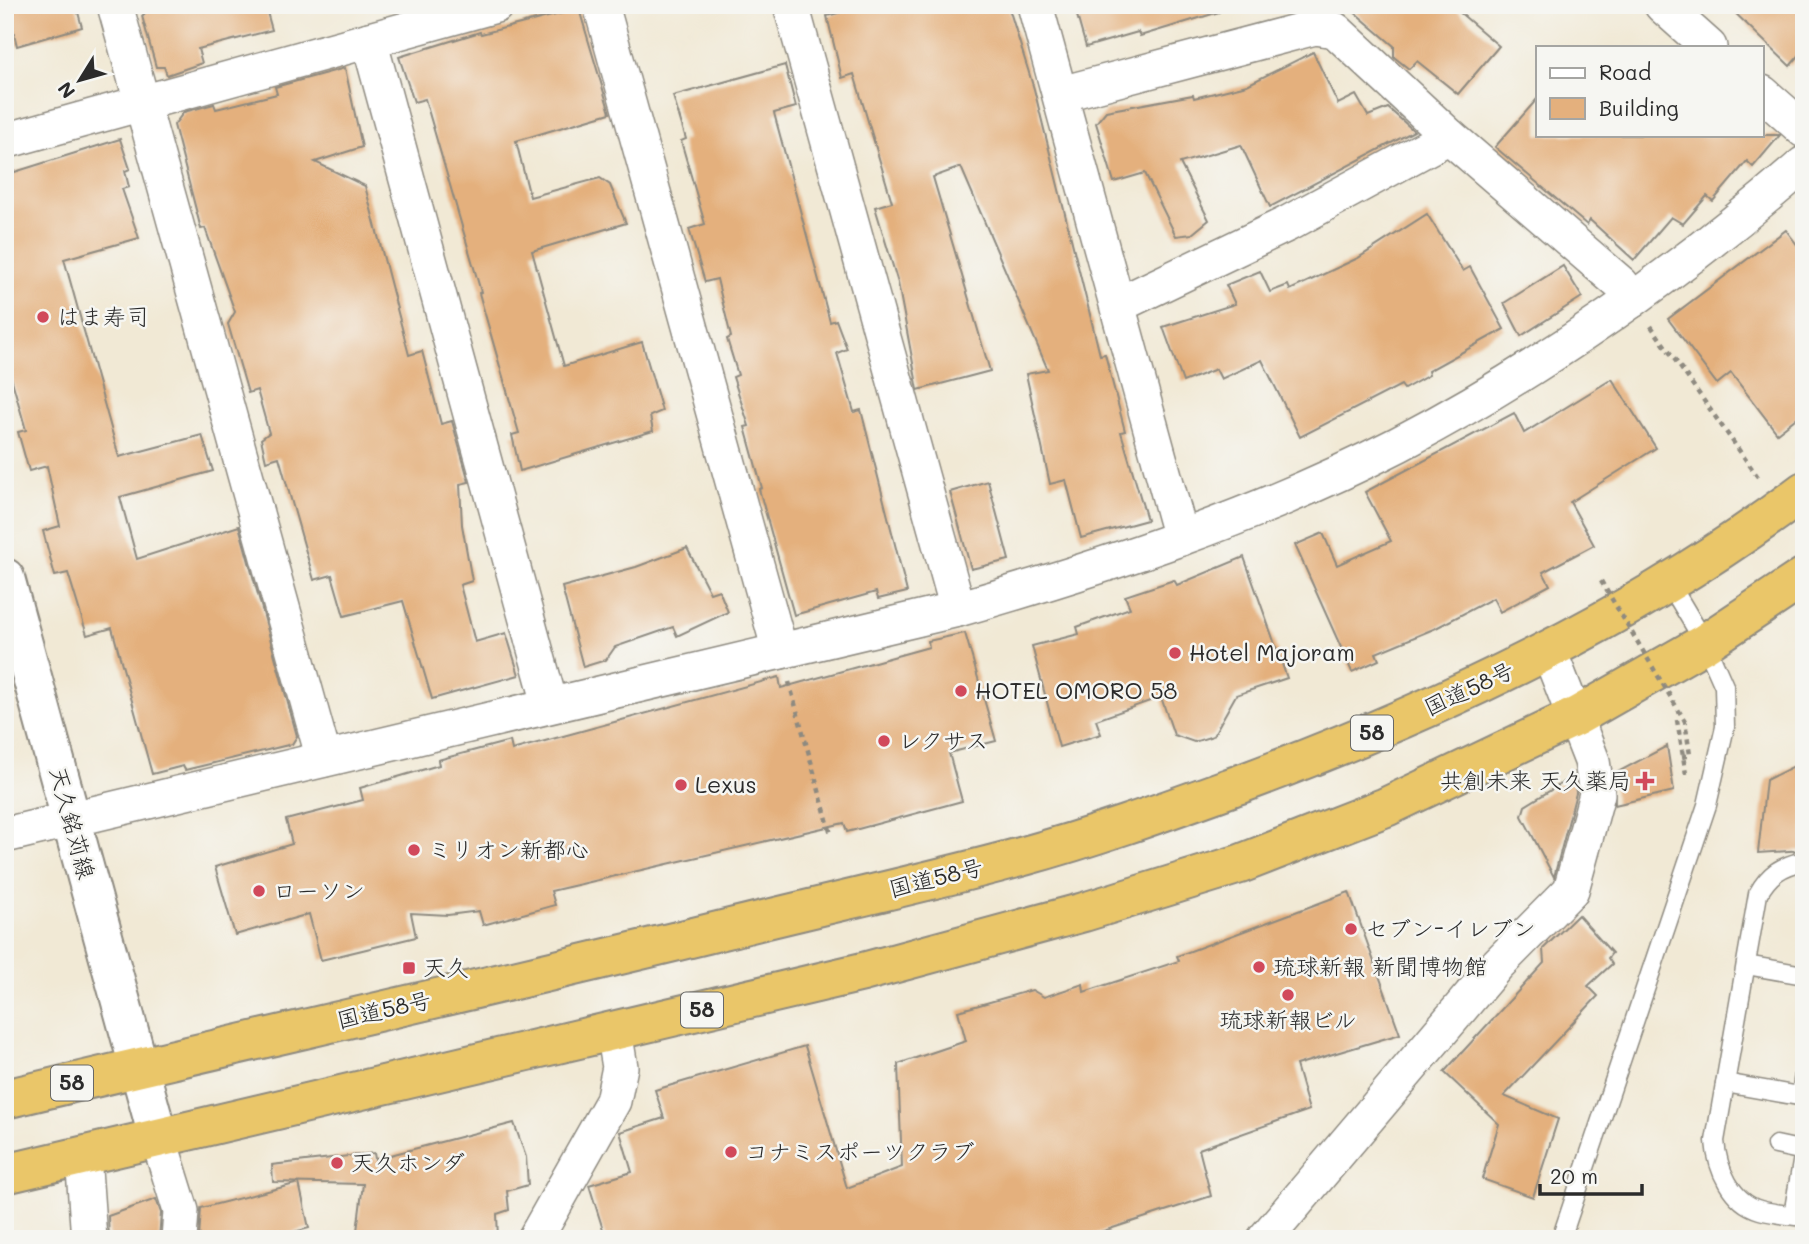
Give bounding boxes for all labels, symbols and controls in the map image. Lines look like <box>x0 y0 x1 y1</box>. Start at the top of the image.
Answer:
north arrow <box>46 46 116 116</box>
legend <box>1536 46 1764 136</box>
text: Road <box>1599 58 1651 85</box>
text: N <box>52 77 80 104</box>
text: Building <box>1599 94 1679 121</box>
place label: はま寿司 <box>57 301 149 331</box>
marker: はま寿司 <box>35 309 51 325</box>
place label: Hotel Majoram <box>1189 637 1355 667</box>
marker: Hotel Majoram <box>1167 645 1183 661</box>
street label: 国道58号 <box>1419 654 1519 722</box>
place label: HOTEL OMORO 58 <box>975 675 1178 705</box>
marker: HOTEL OMORO 58 <box>953 683 969 699</box>
road number: 58 <box>1351 716 1393 750</box>
place label: レクサス <box>898 725 988 755</box>
marker: レクサス <box>876 733 892 749</box>
street label: 天久銘苅線 <box>44 763 102 882</box>
place label: 共創未来 天久薬局 <box>1440 765 1631 795</box>
place label: Lexus <box>695 769 757 799</box>
marker: 共創未来 天久薬局 <box>1637 773 1653 789</box>
marker: Lexus <box>673 777 689 793</box>
place label: ミリオン新都心 <box>428 834 589 864</box>
marker: ミリオン新都心 <box>406 842 422 858</box>
street label: 国道58号 <box>885 851 986 903</box>
place label: ローソン <box>273 875 365 905</box>
marker: ローソン <box>251 883 267 899</box>
place label: セブン-イレブン <box>1365 913 1536 943</box>
marker: セブン-イレブン <box>1343 921 1359 937</box>
place label: 琉球新報 新聞博物館 <box>1273 951 1487 981</box>
place label: 天久 <box>423 952 469 982</box>
marker: 琉球新報 新聞博物館 <box>1251 959 1267 975</box>
marker: 天久 <box>401 960 417 976</box>
street label: 国道58号 <box>333 984 434 1034</box>
marker: 琉球新報ビル <box>1280 987 1296 1003</box>
road number: 58 <box>681 992 723 1028</box>
place label: 琉球新報ビル <box>1219 1004 1357 1034</box>
road number: 58 <box>51 1066 93 1100</box>
place label: コナミスポーツクラブ <box>745 1136 975 1166</box>
marker: コナミスポーツクラブ <box>723 1144 739 1160</box>
place label: 天久ホンダ <box>351 1147 465 1177</box>
scale bar <box>1540 1153 1641 1197</box>
marker: 天久ホンダ <box>329 1155 345 1171</box>
text: 20 m <box>1550 1162 1598 1189</box>

